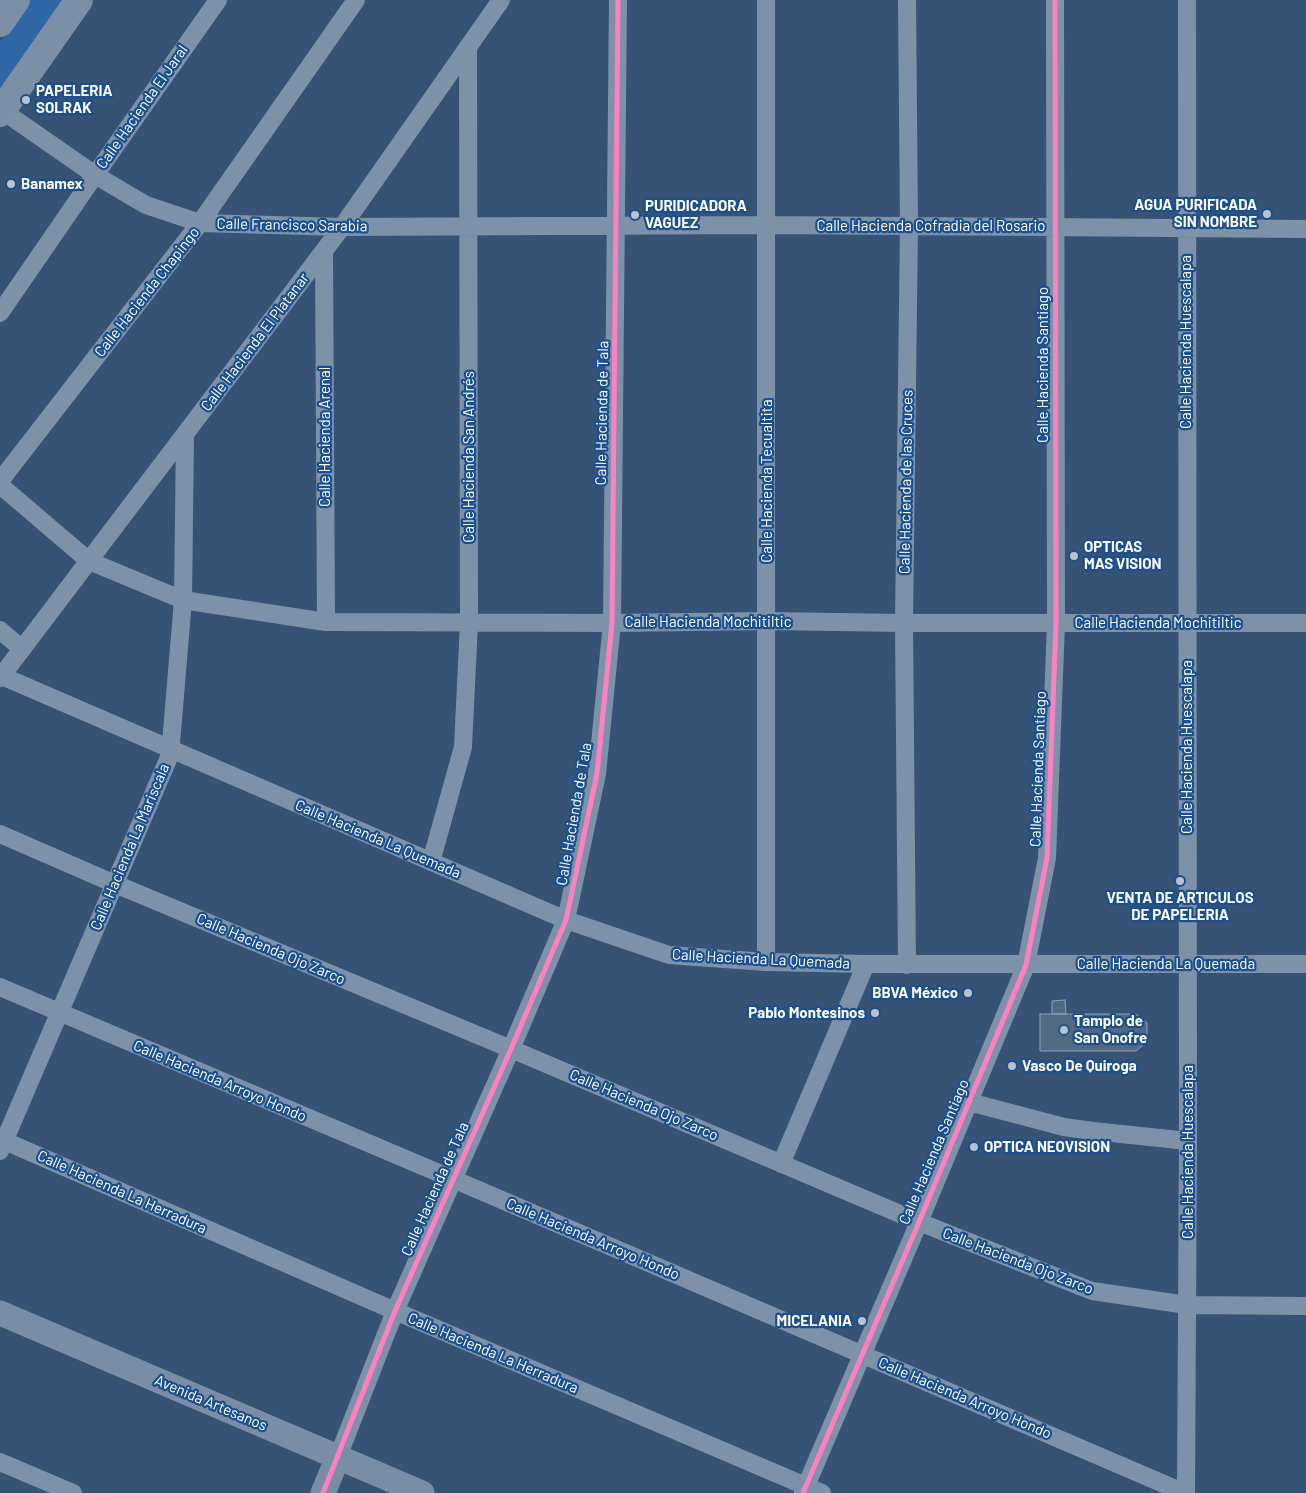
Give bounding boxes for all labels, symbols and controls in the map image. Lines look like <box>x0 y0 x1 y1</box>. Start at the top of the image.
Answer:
street label: Calle Hacienda El Jaral <box>93 42 191 172</box>
place label: PAPELERIA SOLRAK <box>36 82 112 117</box>
marker: PAPELERIA SOLRAK <box>20 94 32 106</box>
place label: Banamex <box>21 175 83 193</box>
marker: Banamex <box>5 178 17 190</box>
place label: AGUA PURIFICADA SIN NOMBRE <box>1134 196 1257 231</box>
place label: PURIDICADORA VAGUEZ <box>645 197 747 232</box>
marker: AGUA PURIFICADA SIN NOMBRE <box>1261 208 1273 220</box>
marker: PURIDICADORA VAGUEZ <box>629 209 641 221</box>
street label: Calle Francisco Sarabia <box>216 215 368 235</box>
street label: Calle Hacienda Cofradia del Rosario <box>816 217 1046 235</box>
street label: Calle Hacienda Chapingo <box>91 224 203 360</box>
street label: Calle Hacienda Huescalapa <box>1177 255 1195 429</box>
street label: Calle Hacienda El Platanar <box>197 269 313 415</box>
street label: Calle Hacienda Santiago <box>1034 287 1052 443</box>
street label: Calle Hacienda de Tala <box>592 340 612 486</box>
street label: Calle Hacienda Arenal <box>316 367 334 507</box>
street label: Calle Hacienda San Andrés <box>460 371 478 543</box>
street label: Calle Hacienda de las Cruces <box>895 390 917 574</box>
street label: Calle Hacienda Tecualtita <box>758 399 776 563</box>
place label: OPTICAS MAS VISION <box>1084 538 1161 573</box>
marker: OPTICAS MAS VISION <box>1068 550 1080 562</box>
street label: Calle Hacienda Mochitiltic <box>625 613 791 631</box>
street label: Calle Hacienda Mochitiltic <box>1075 614 1241 632</box>
street label: Calle Hacienda Huescalapa <box>1178 660 1196 834</box>
street label: Calle Hacienda Santiago <box>1026 691 1050 847</box>
street label: Calle Hacienda de Tala <box>553 741 595 887</box>
street label: Calle Hacienda La Mariscala <box>87 761 173 933</box>
street label: Calle Hacienda La Quemada <box>292 796 464 882</box>
marker: VENTA DE ARTICULOS DE PAPELERIA <box>1174 875 1186 887</box>
place label: VENTA DE ARTICULOS DE PAPELERIA <box>1106 889 1254 924</box>
street label: Calle Hacienda Ojo Zarco <box>194 909 348 989</box>
street label: Calle Hacienda La Quemada <box>672 945 850 973</box>
street label: Calle Hacienda La Quemada <box>1077 955 1255 973</box>
place label: BBVA México <box>872 984 958 1002</box>
marker: BBVA México <box>962 987 974 999</box>
place label: Pablo Montesinos <box>748 1004 865 1022</box>
marker: Pablo Montesinos <box>869 1007 881 1019</box>
place label: Tamplo de San Onofre <box>1074 1012 1147 1047</box>
marker: Tamplo de San Onofre <box>1058 1024 1070 1036</box>
street label: Calle Hacienda Arroyo Hondo <box>131 1036 309 1126</box>
place label: Vasco De Quiroga <box>1022 1057 1137 1075</box>
marker: Vasco De Quiroga <box>1006 1060 1018 1072</box>
street label: Calle Hacienda Ojo Zarco <box>567 1065 721 1145</box>
street label: Calle Hacienda Huescalapa <box>1179 1065 1197 1239</box>
street label: Calle Hacienda Santiago <box>895 1077 973 1227</box>
street label: Calle Hacienda de Tala <box>397 1119 473 1259</box>
place label: OPTICA NEOVISION <box>984 1138 1110 1156</box>
marker: OPTICA NEOVISION <box>968 1141 980 1153</box>
street label: Calle Hacienda La Herradura <box>35 1146 209 1238</box>
street label: Calle Hacienda Arroyo Hondo <box>504 1194 682 1284</box>
street label: Calle Hacienda Ojo Zarco <box>940 1224 1096 1298</box>
street label: Calle Hacienda La Herradura <box>405 1309 581 1397</box>
place label: MICELANIA <box>777 1312 852 1330</box>
marker: MICELANIA <box>856 1315 868 1327</box>
street label: Calle Hacienda Arroyo Hondo <box>876 1353 1054 1443</box>
street label: Avenida Artesanos <box>152 1371 270 1435</box>

